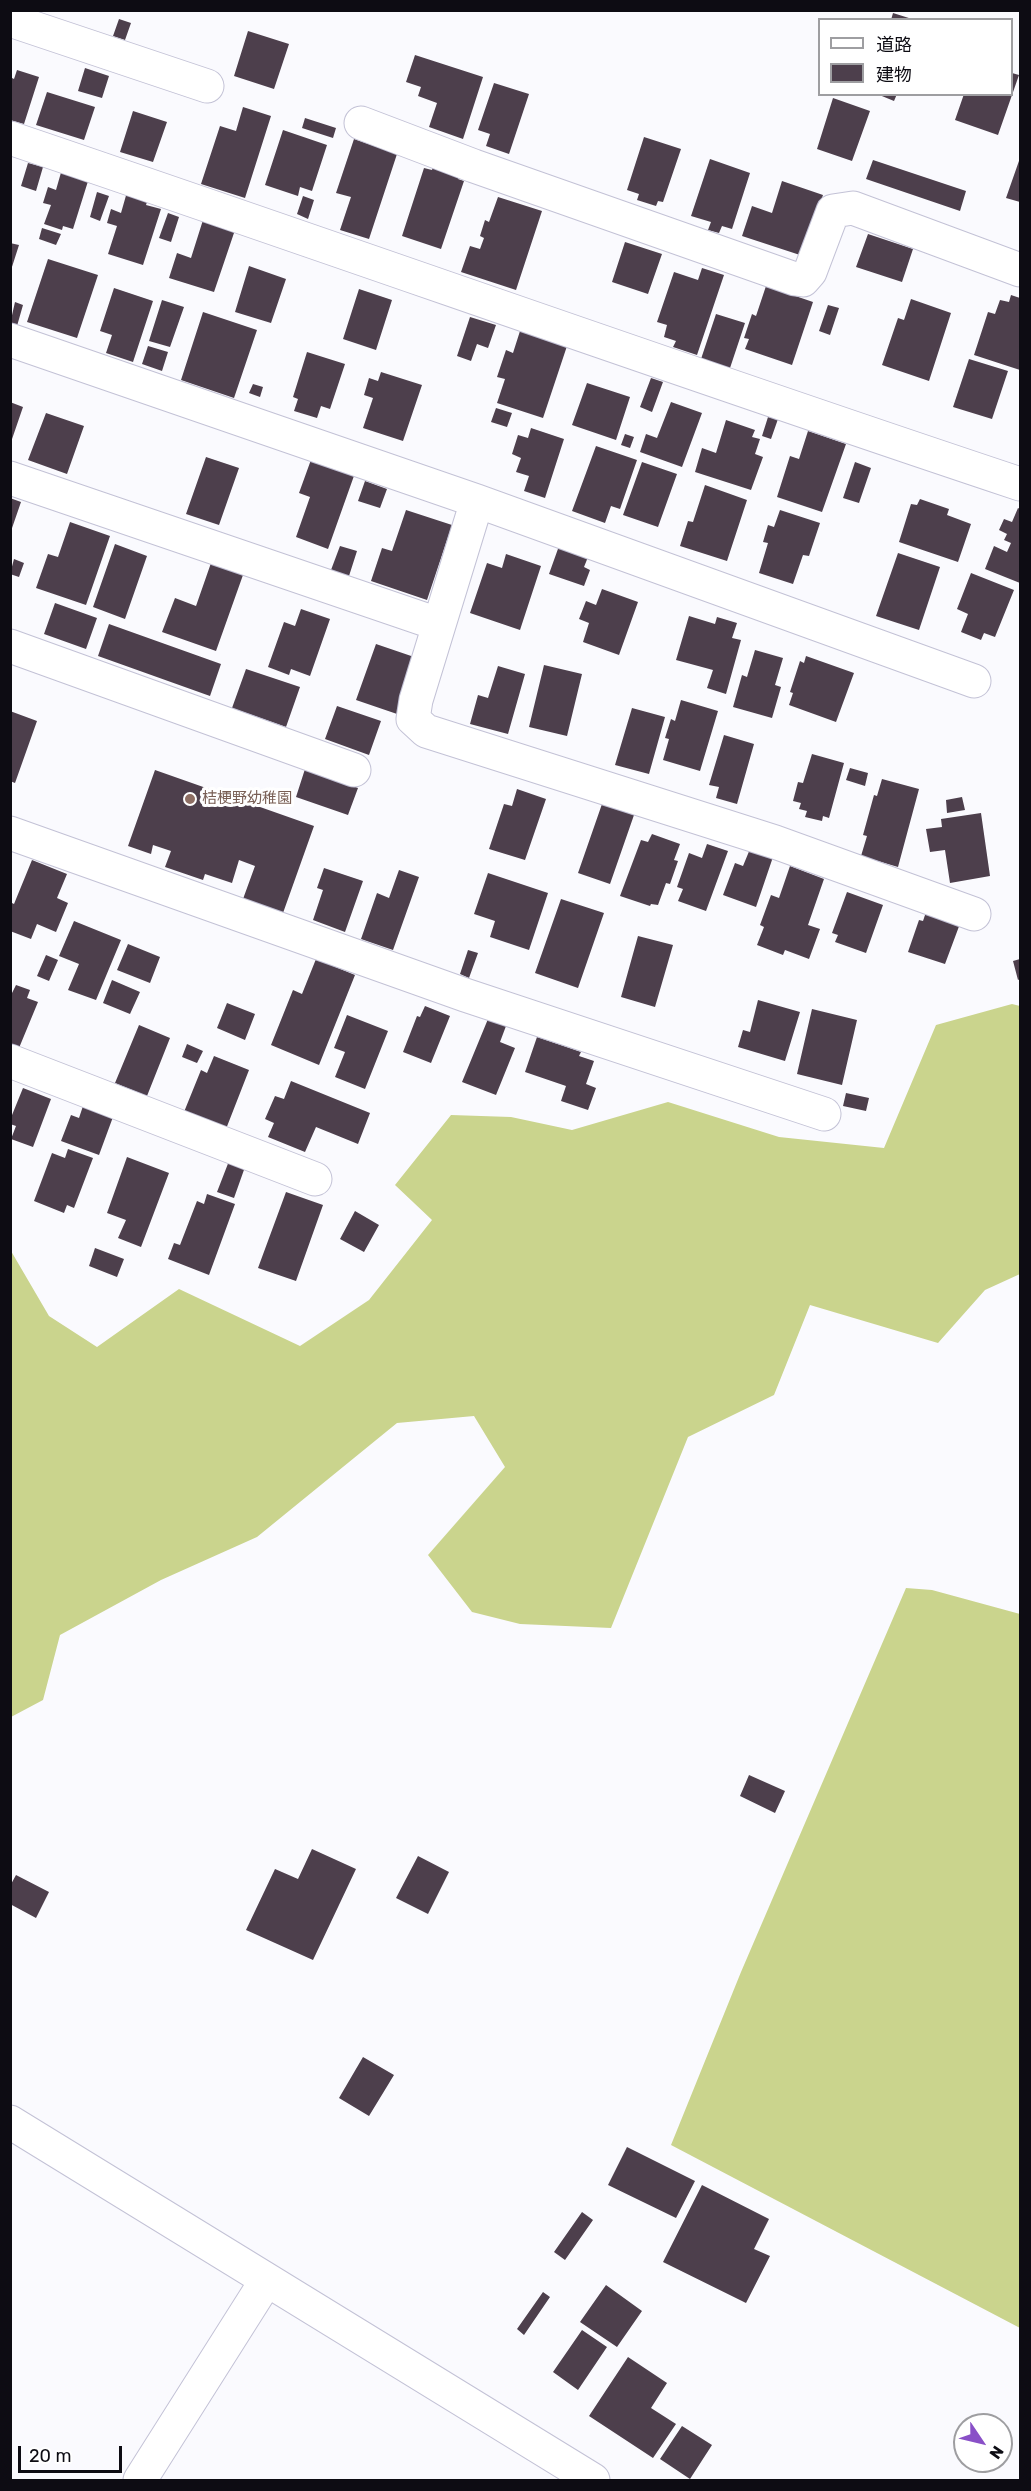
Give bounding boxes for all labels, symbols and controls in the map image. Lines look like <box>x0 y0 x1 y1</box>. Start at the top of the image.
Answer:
legend <box>818 18 1013 96</box>
text: 道路 <box>876 34 912 56</box>
text: 建物 <box>876 64 912 86</box>
place label: 桔梗野幼稚園 <box>202 790 292 808</box>
marker: 桔梗野幼稚園 <box>183 792 197 806</box>
north arrow <box>953 2413 1013 2473</box>
scale bar <box>21 2434 124 2472</box>
text: N <box>985 2442 1008 2463</box>
text: 20 m <box>29 2445 71 2467</box>

